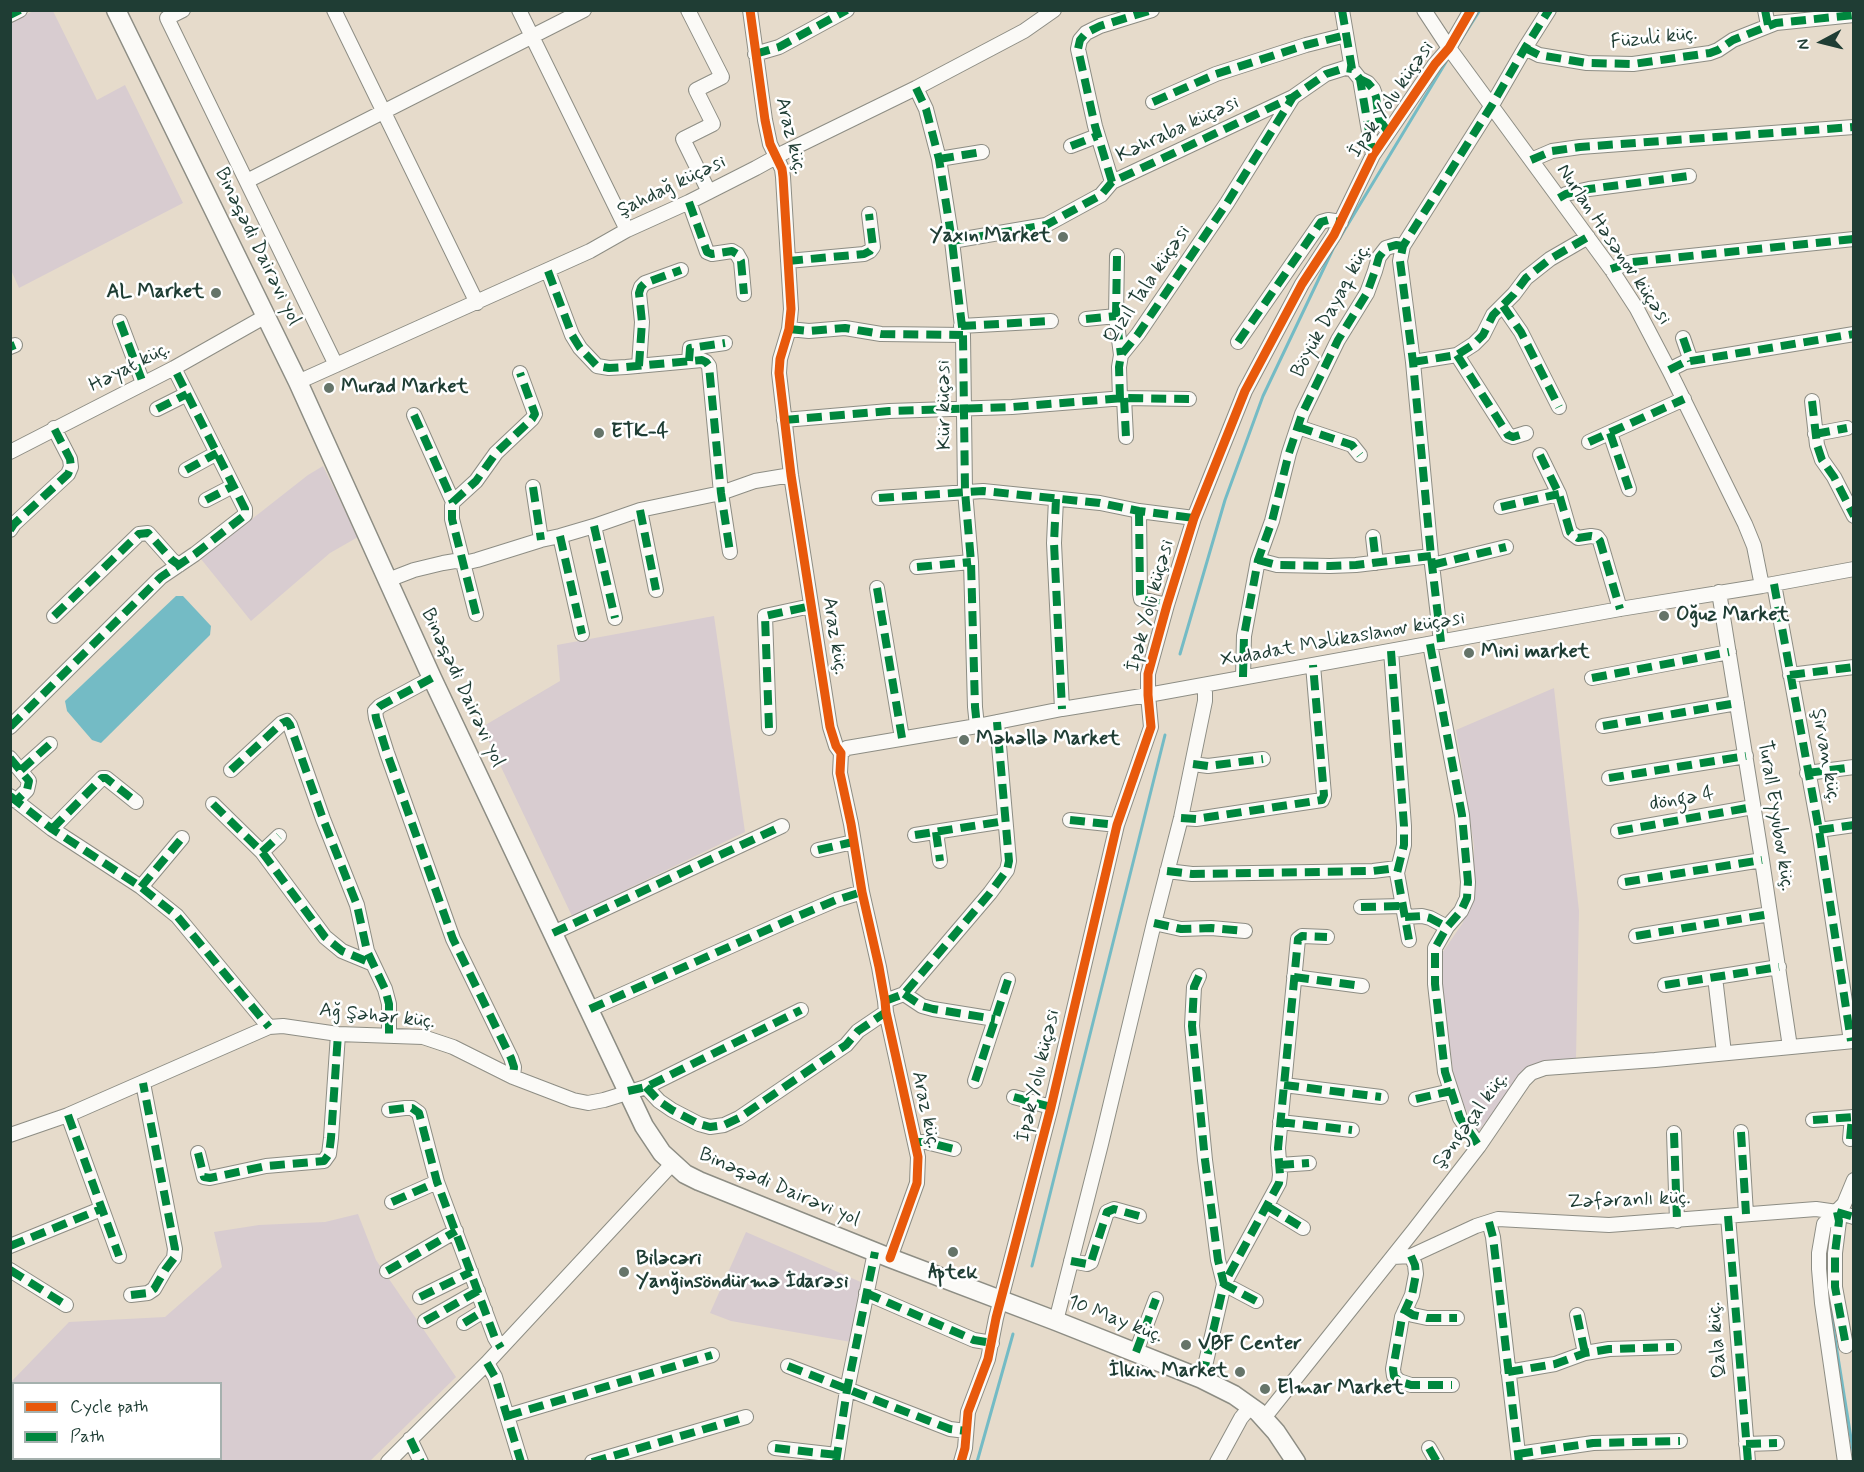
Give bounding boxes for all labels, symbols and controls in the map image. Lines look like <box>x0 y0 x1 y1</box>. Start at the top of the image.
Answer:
north arrow <box>1792 12 1852 72</box>
street label: Füzuli küç. <box>1609 23 1699 55</box>
street label: İpək Yolu küçəsi <box>1344 37 1440 163</box>
text: N <box>1793 38 1815 51</box>
street label: Kəhraba küçəsi <box>1113 91 1243 169</box>
street label: Araz küç. <box>769 95 811 177</box>
street label: Şahdağ küçəsi <box>614 150 730 224</box>
street label: Nurlan Həsənov küçəsi <box>1550 160 1676 330</box>
street label: Binəqədi Dairəvi yol <box>208 164 306 330</box>
street label: Qızıl Tala küçəsi <box>1100 221 1196 349</box>
place label: Yaxın Market <box>930 225 1051 249</box>
marker: Yaxın Market <box>1056 230 1070 244</box>
street label: Böyük Dayaq küç. <box>1287 240 1377 382</box>
place label: AL Market <box>106 281 204 305</box>
marker: AL Market <box>209 286 223 300</box>
street label: Həyat küç. <box>85 337 175 399</box>
street label: Kür küçəsi <box>932 360 958 450</box>
place label: Murad Market <box>341 376 468 400</box>
marker: Murad Market <box>322 381 336 395</box>
place label: ETK-4 <box>611 421 668 445</box>
marker: ETK-4 <box>592 426 606 440</box>
street label: İpək Yolu küçəsi <box>1122 537 1180 675</box>
street label: Araz küç. <box>816 595 852 677</box>
place label: Oğuz Market <box>1676 604 1789 628</box>
street label: Binəqədi Dairəvi yol <box>415 605 509 771</box>
street label: Xudadat Məlikaslanov küçəsi <box>1219 607 1467 673</box>
marker: Oğuz Market <box>1657 609 1671 623</box>
place label: Mini market <box>1481 641 1590 665</box>
marker: Mini market <box>1462 646 1476 660</box>
street label: Şirvan küç. <box>1805 707 1845 805</box>
place label: Məhəllə Market <box>976 728 1120 752</box>
marker: Məhəllə Market <box>957 733 971 747</box>
street label: Turall Eyyubov küç. <box>1751 739 1799 893</box>
street label: döngə 4 <box>1648 782 1716 818</box>
street label: Ağ Şəhər küç. <box>318 999 436 1035</box>
street label: İpək Yolu küçəsi <box>1012 1007 1066 1145</box>
street label: Şəngəçal küç. <box>1428 1068 1514 1174</box>
street label: Araz küç. <box>905 1069 945 1151</box>
street label: Binəqədi Dairəvi yol <box>695 1143 863 1233</box>
street label: Zəfəranlı küç. <box>1567 1187 1691 1215</box>
marker: Aptek <box>946 1245 960 1259</box>
place label: Biləcəri Yanğinsöndürmə İdarəsi <box>636 1248 848 1295</box>
place label: Aptek <box>928 1262 978 1286</box>
marker: Biləcəri Yanğinsöndürmə İdarəsi <box>617 1265 631 1279</box>
street label: 10 May küç. <box>1064 1291 1166 1349</box>
street label: Qala küç. <box>1703 1301 1733 1379</box>
place label: VBF Center <box>1198 1333 1302 1357</box>
marker: VBF Center <box>1179 1338 1193 1352</box>
place label: İlkin Market <box>1109 1360 1228 1384</box>
marker: İlkin Market <box>1233 1365 1247 1379</box>
place label: Elmar Market <box>1277 1377 1404 1401</box>
legend <box>12 1382 222 1460</box>
marker: Elmar Market <box>1258 1382 1272 1396</box>
text: Cycle path <box>70 1395 148 1419</box>
text: Path <box>70 1425 105 1449</box>

